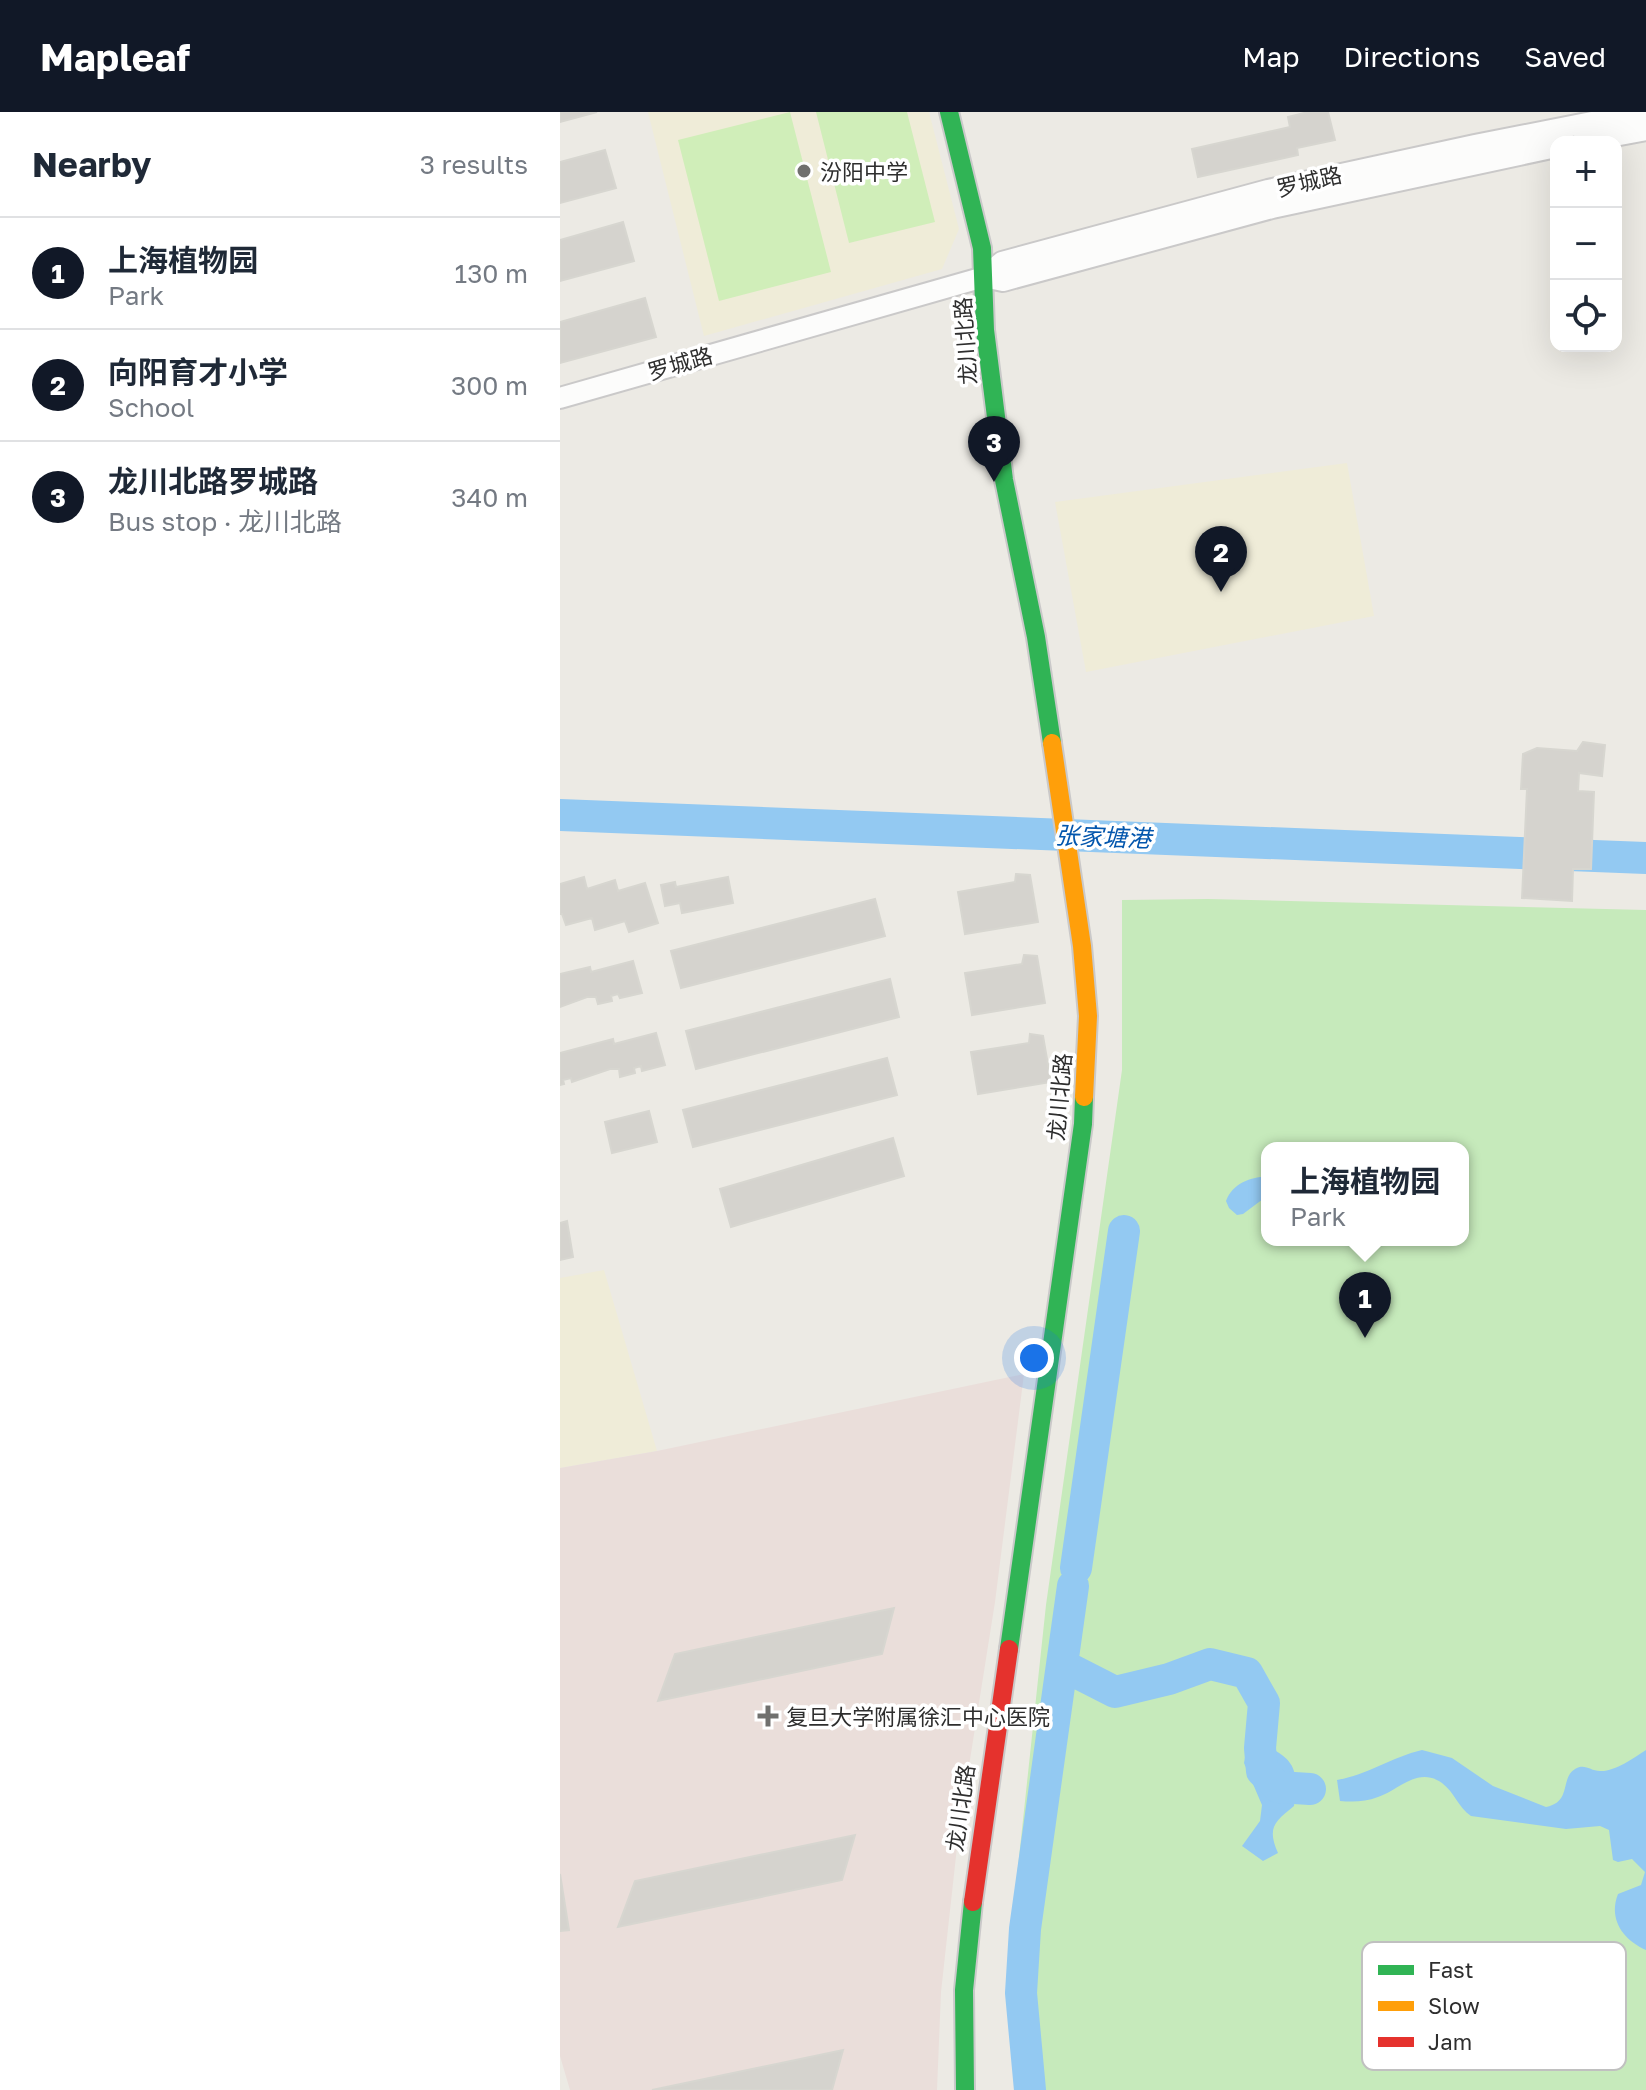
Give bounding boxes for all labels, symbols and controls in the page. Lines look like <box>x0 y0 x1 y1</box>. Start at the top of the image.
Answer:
text: Mapleaf <box>40 34 190 79</box>
text: Map <box>1242 40 1299 73</box>
text: Directions <box>1343 40 1480 73</box>
text: Saved <box>1524 40 1606 73</box>
map controls <box>1550 136 1622 352</box>
button: + <box>1550 136 1622 208</box>
text: Nearby <box>32 144 152 184</box>
text: 3 results <box>420 149 528 180</box>
place label: 汾阳中学 <box>820 158 908 185</box>
street label: 罗城路 <box>1274 160 1344 202</box>
marker: 汾阳中学 <box>795 162 813 180</box>
button: − <box>1550 208 1622 280</box>
text: 上海植物园 <box>108 242 258 278</box>
text: 1 <box>51 258 65 289</box>
text: 130 m <box>455 258 528 289</box>
text: Park <box>108 280 164 311</box>
button: locate <box>1550 280 1622 352</box>
street label: 龙川北路 <box>948 296 982 386</box>
street label: 罗城路 <box>645 341 715 385</box>
text: 向阳育才小学 <box>108 354 288 390</box>
text: 2 <box>50 370 66 401</box>
text: 300 m <box>451 370 528 401</box>
text: School <box>108 392 194 423</box>
pin: 3 <box>968 416 1020 482</box>
text: 龙川北路罗城路 <box>108 463 318 499</box>
text: 3 <box>50 482 66 513</box>
text: 340 m <box>451 482 528 513</box>
text: Bus stop · 龙川北路 <box>108 506 342 537</box>
pin: 2 <box>1195 526 1247 592</box>
water label: 张家塘港 <box>1055 820 1154 852</box>
street label: 龙川北路 <box>1042 1052 1076 1142</box>
popup <box>1261 1142 1469 1246</box>
text: 上海植物园 <box>1290 1163 1440 1199</box>
text: Park <box>1290 1201 1346 1232</box>
pin: 1 <box>1339 1272 1391 1338</box>
your location <box>1014 1338 1054 1378</box>
place label: 复旦大学附属徐汇中心医院 <box>786 1703 1050 1730</box>
marker: 复旦大学附属徐汇中心医院 <box>757 1705 779 1727</box>
street label: 龙川北路 <box>941 1763 979 1853</box>
legend <box>1362 1942 1626 2070</box>
text: Fast <box>1428 1956 1474 1983</box>
text: Slow <box>1428 1992 1480 2019</box>
text: Jam <box>1428 2028 1472 2055</box>

